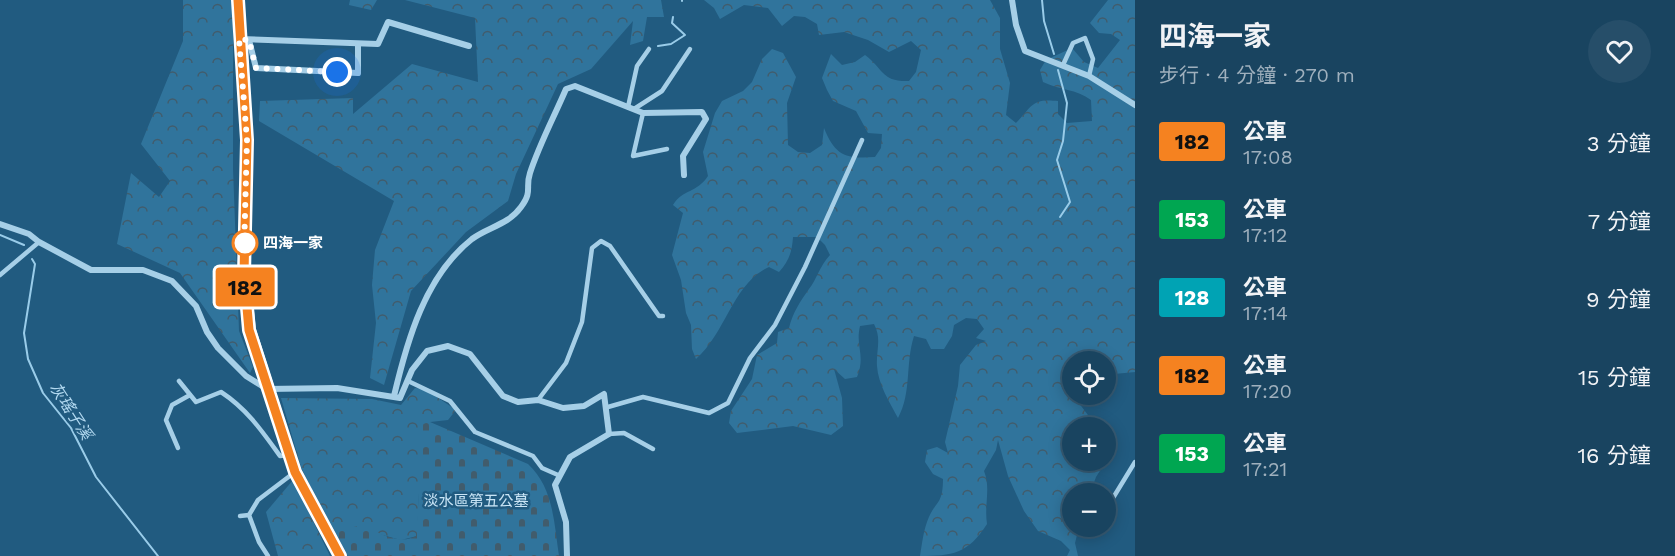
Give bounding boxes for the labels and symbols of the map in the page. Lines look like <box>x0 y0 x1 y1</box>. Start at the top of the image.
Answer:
your location <box>322 57 352 87</box>
marker: 四海一家 <box>232 230 258 256</box>
place label: 四海一家 <box>263 234 323 252</box>
line badge: 182 <box>210 268 280 306</box>
water label: 灰瑤子溪 <box>46 379 97 445</box>
park label: 淡水區第五公墓 <box>423 492 529 510</box>

